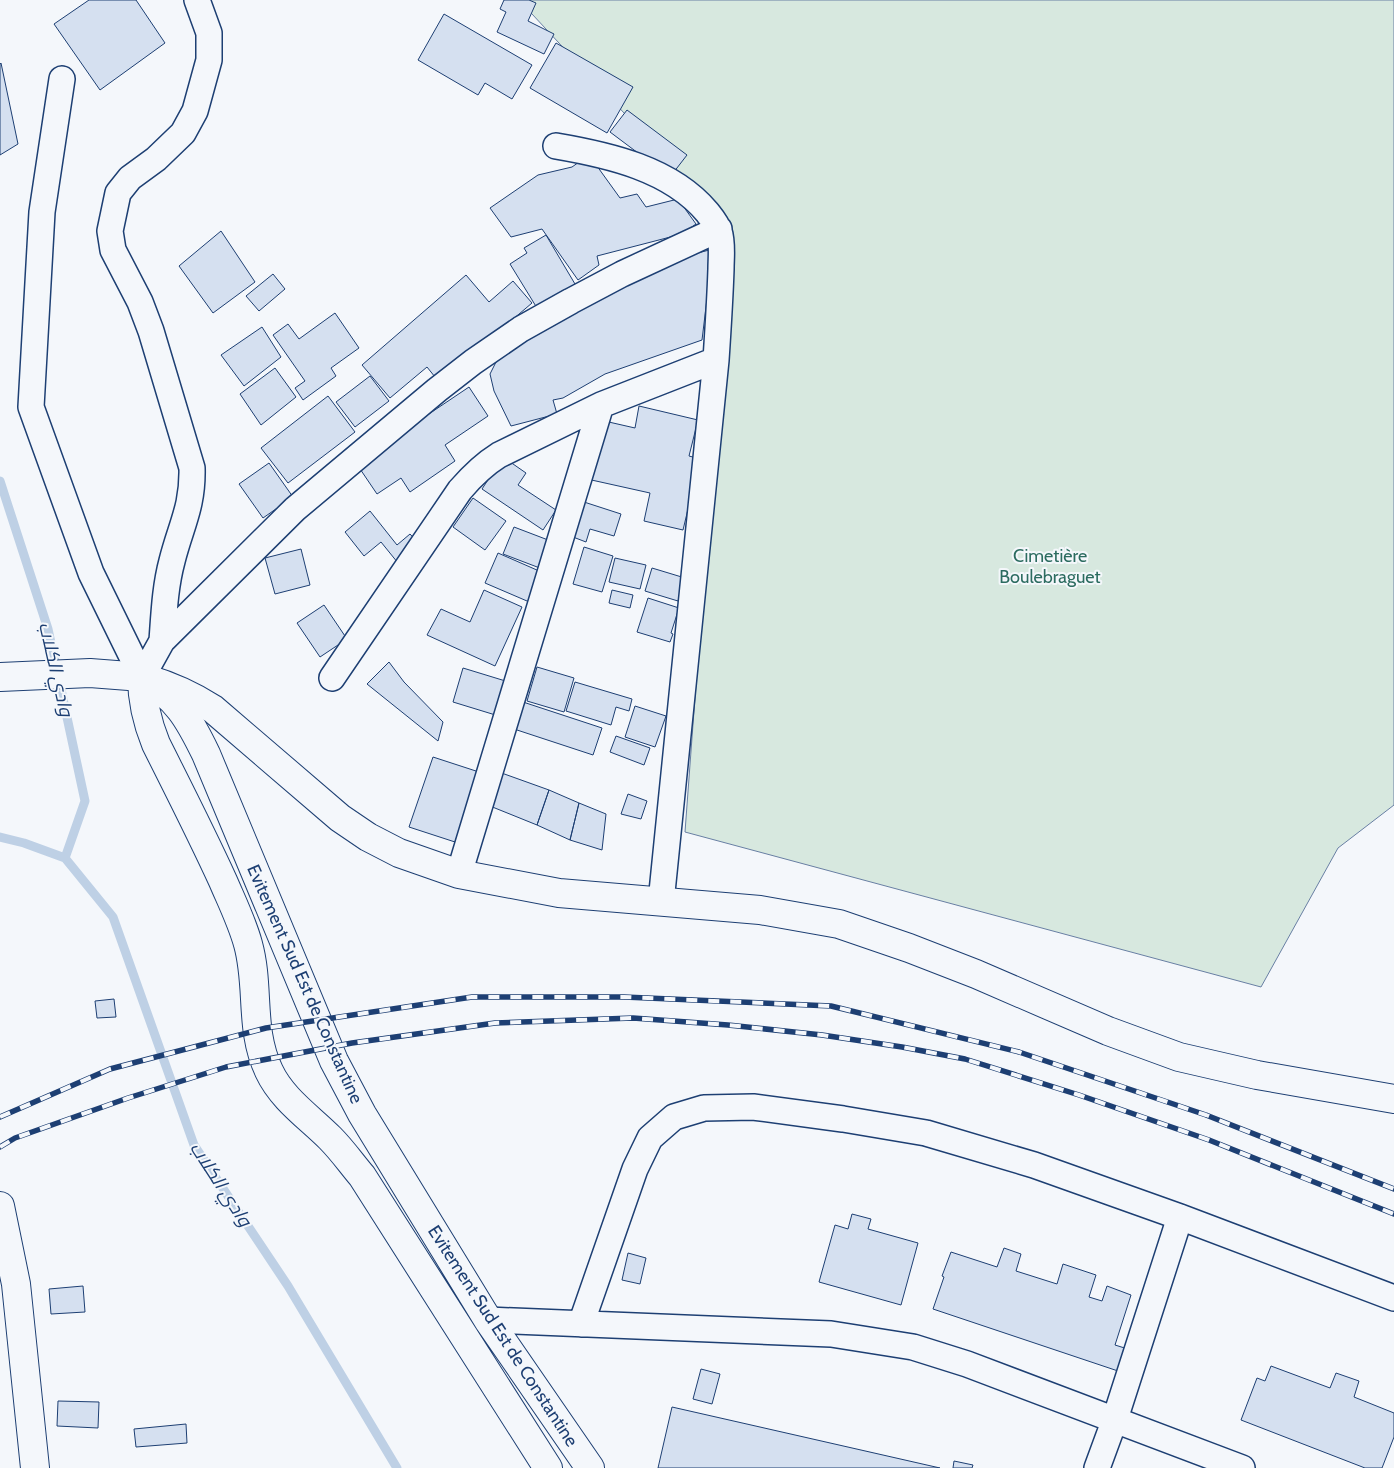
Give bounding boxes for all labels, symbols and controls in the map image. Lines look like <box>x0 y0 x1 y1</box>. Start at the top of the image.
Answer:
park label: Cimetière Boulebraguet <box>999 545 1101 588</box>
water label: وادي الكلاب <box>30 620 78 721</box>
street label: Evitement Sud Est de Constantine <box>242 861 368 1107</box>
water label: وادي الكلاب <box>182 1137 258 1234</box>
street label: Evitement Sud Est de Constantine <box>423 1221 583 1451</box>

